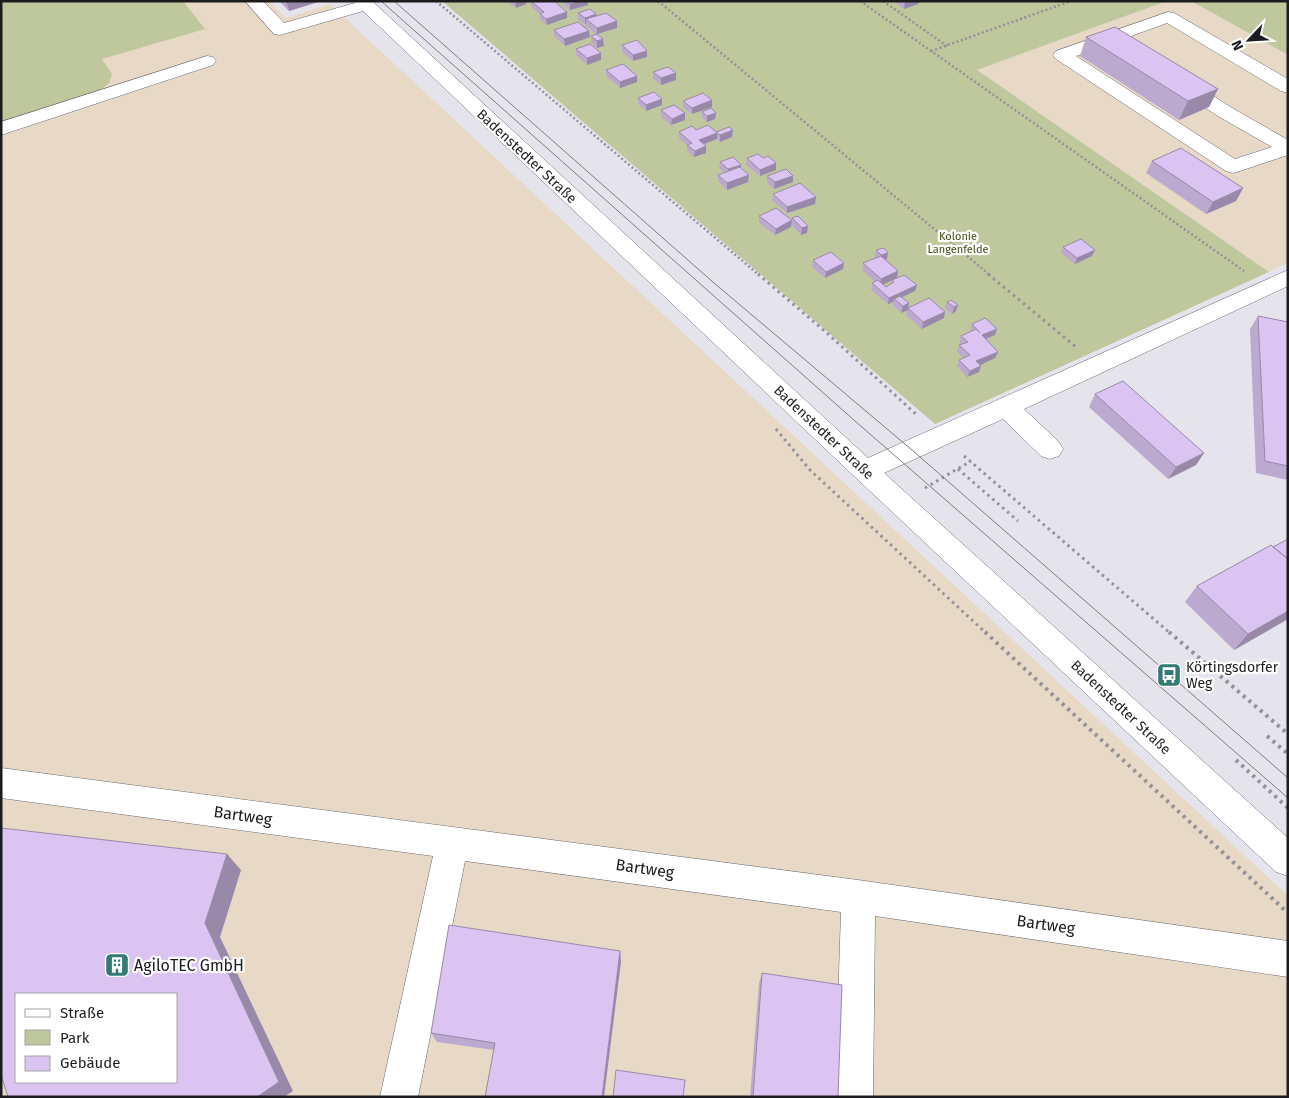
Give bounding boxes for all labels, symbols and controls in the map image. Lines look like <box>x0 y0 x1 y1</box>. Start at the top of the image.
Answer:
north arrow <box>1224 15 1274 65</box>
text: N <box>1228 37 1247 53</box>
street label: Badenstedter Straße <box>473 106 580 207</box>
park label: Kolonie Langenfelde <box>927 230 989 256</box>
street label: Badenstedter Straße <box>770 382 877 483</box>
street label: Badenstedter Straße <box>1067 657 1174 758</box>
place label: Körtingsdorfer Weg <box>1186 659 1279 692</box>
bus stop icon: Körtingsdorfer Weg <box>1156 662 1182 688</box>
street label: Bartweg <box>212 802 274 829</box>
street label: Bartweg <box>614 855 676 882</box>
street label: Bartweg <box>1015 911 1077 938</box>
building icon: AgiloTEC GmbH <box>104 952 130 978</box>
place label: AgiloTEC GmbH <box>134 956 244 975</box>
legend <box>15 993 178 1083</box>
text: Straße <box>60 1004 104 1022</box>
text: Park <box>60 1029 90 1047</box>
text: Gebäude <box>60 1054 120 1072</box>

